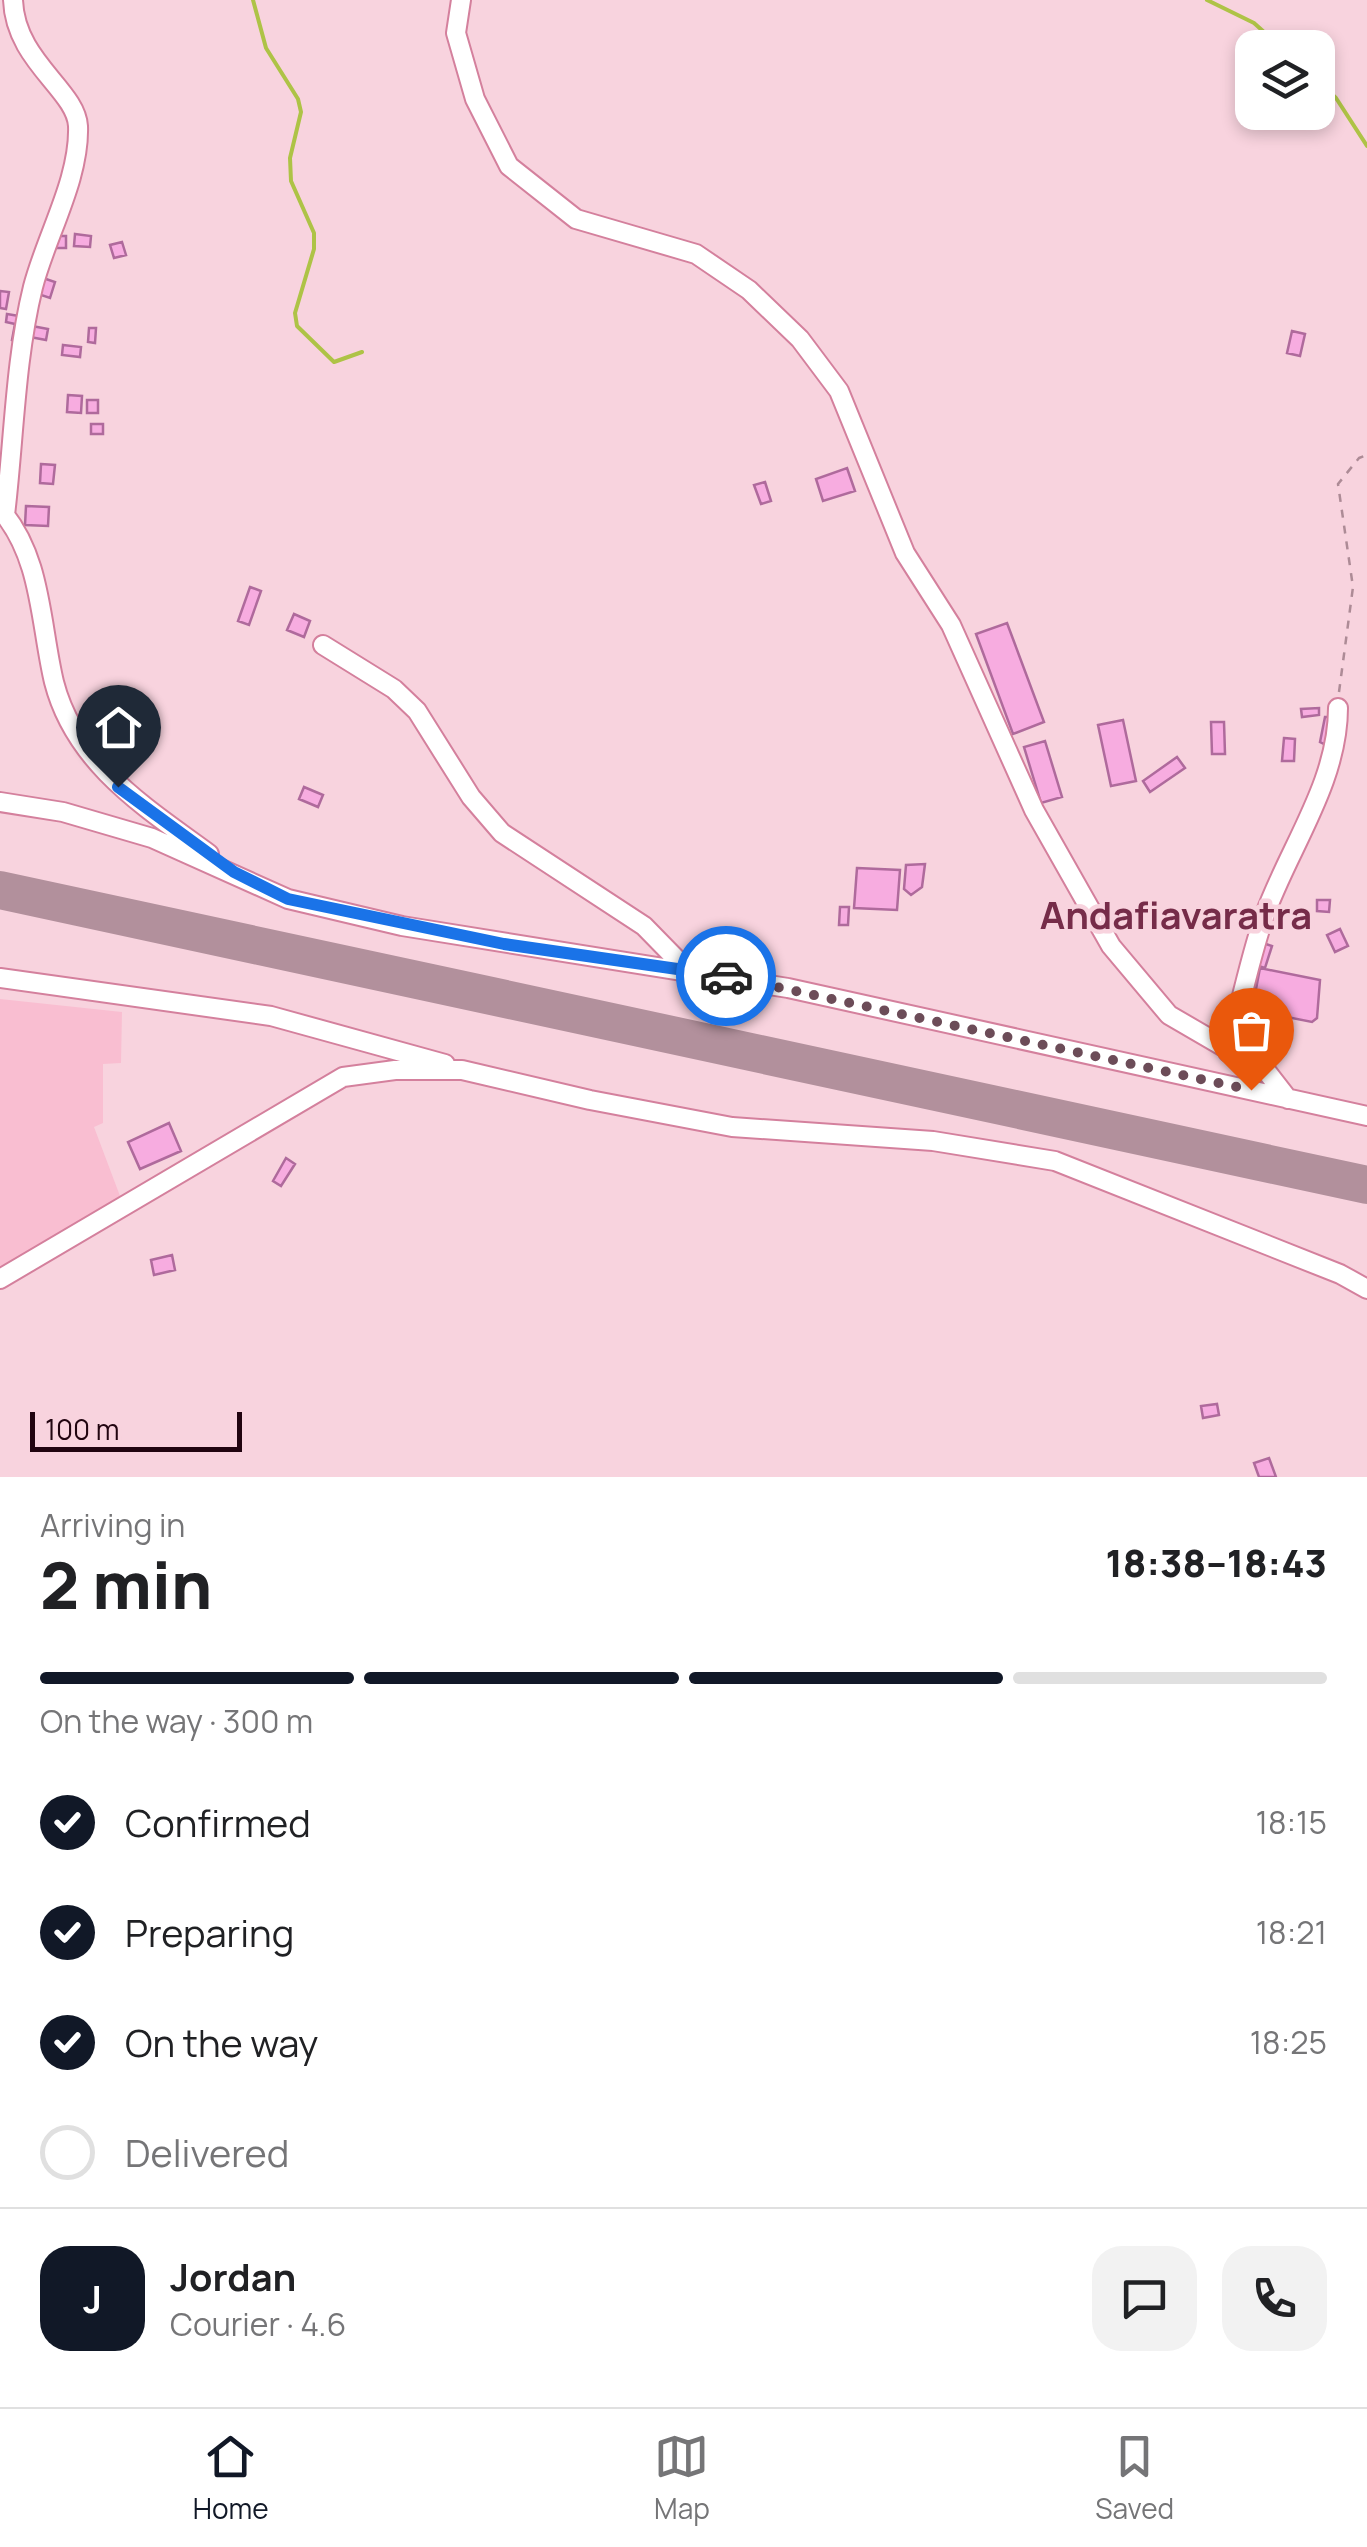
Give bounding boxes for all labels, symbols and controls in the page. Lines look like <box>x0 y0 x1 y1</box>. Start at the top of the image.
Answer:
map controls <box>1235 30 1335 130</box>
button: layers <box>1235 30 1335 130</box>
pin <box>76 685 161 788</box>
icon: home <box>91 700 146 755</box>
district label: Andafiavaratra <box>1040 888 1312 940</box>
courier <box>676 926 776 1026</box>
icon: car <box>699 949 754 1004</box>
pin <box>1209 988 1294 1091</box>
icon: bag <box>1224 1003 1279 1058</box>
scale bar <box>30 1407 242 1452</box>
text: 100 m <box>45 1410 119 1448</box>
text: Arriving in <box>40 1503 185 1547</box>
text: 18:38–18:43 <box>1106 1536 1327 1588</box>
text: 2 min <box>40 1540 212 1629</box>
text: On the way · 300 m <box>40 1699 313 1743</box>
icon: check <box>40 1795 95 1850</box>
text: Confirmed <box>125 1796 311 1848</box>
text: 18:15 <box>1255 1800 1327 1844</box>
icon: check <box>40 1905 95 1960</box>
text: Preparing <box>125 1906 294 1958</box>
text: 18:21 <box>1256 1910 1327 1954</box>
icon: check <box>40 2015 95 2070</box>
text: On the way <box>125 2016 318 2068</box>
text: 18:25 <box>1250 2020 1327 2064</box>
text: Delivered <box>125 2126 289 2178</box>
button: chat <box>1092 2246 1197 2351</box>
button: phone <box>1222 2246 1327 2351</box>
text: Jordan <box>170 2250 296 2302</box>
text: J <box>83 2272 102 2324</box>
text: Courier · 4.6 <box>170 2302 346 2346</box>
tab: Home <box>193 2429 269 2527</box>
tab: Map <box>654 2429 710 2527</box>
tab: Saved <box>1095 2429 1174 2527</box>

